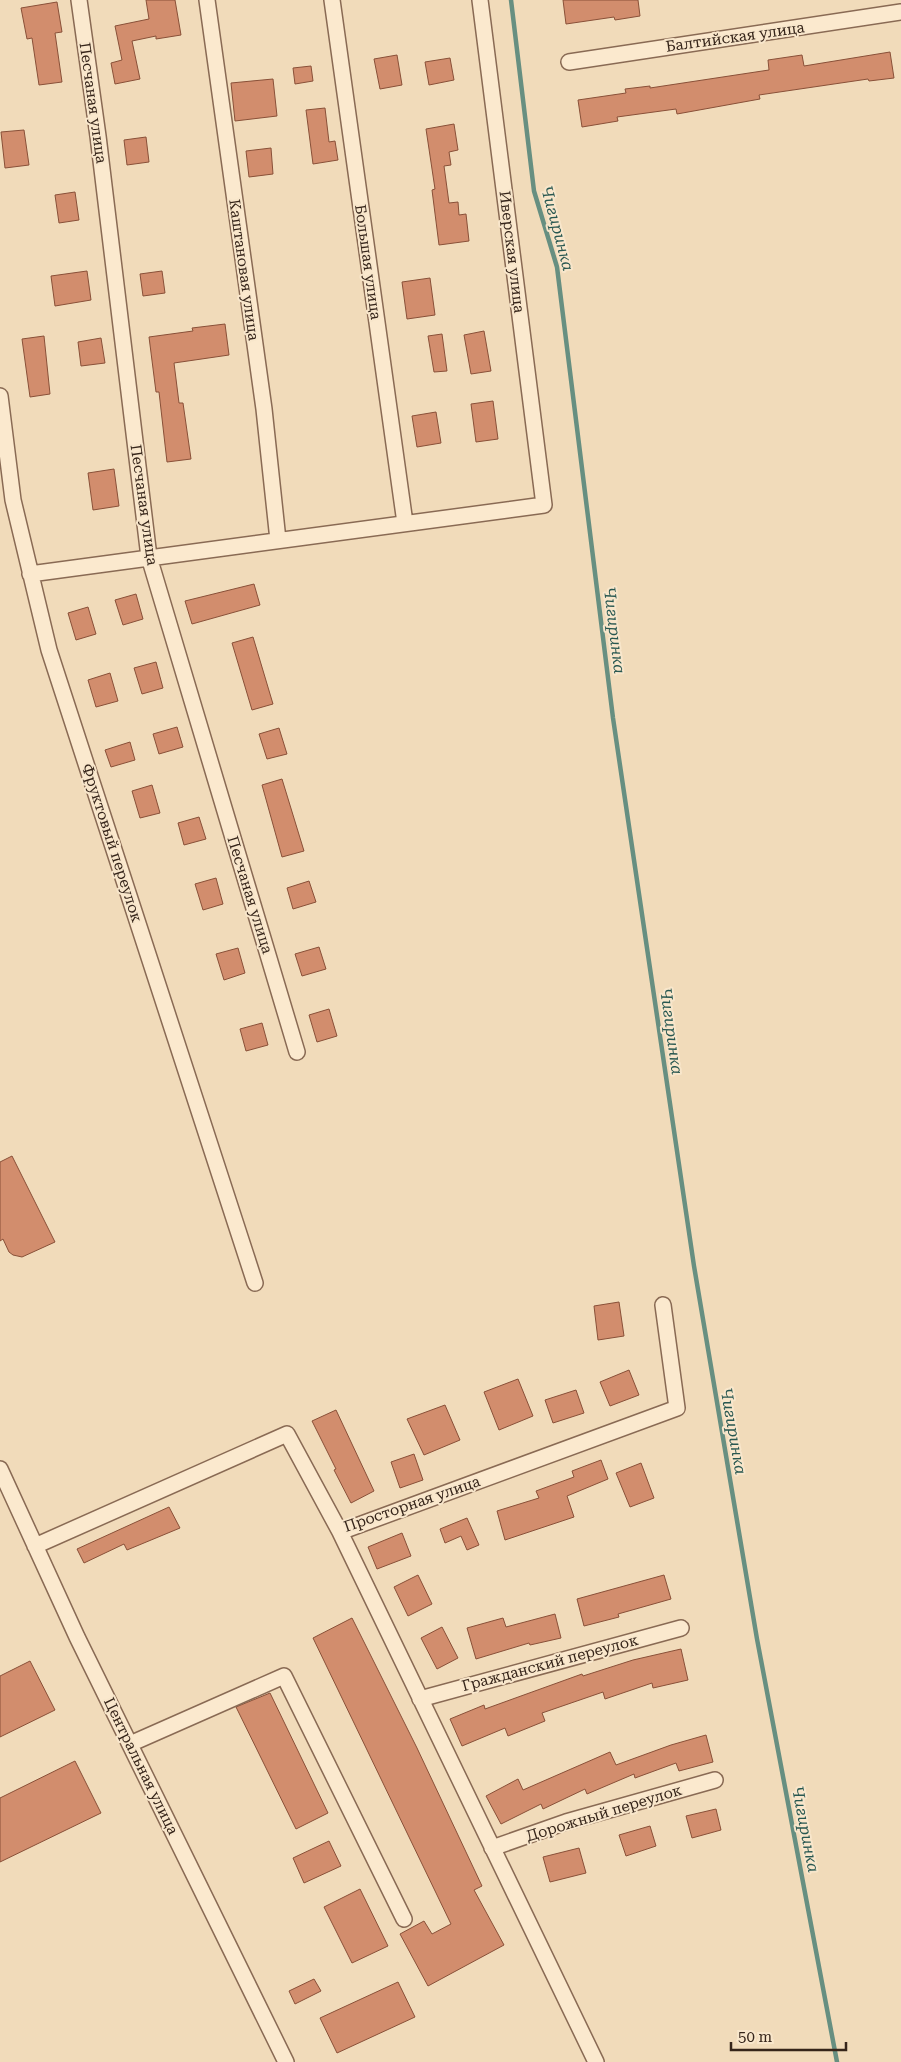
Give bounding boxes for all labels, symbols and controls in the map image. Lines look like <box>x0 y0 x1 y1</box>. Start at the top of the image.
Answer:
street label: Балтийская улица <box>664 18 806 56</box>
street label: Песчаная улица <box>76 41 110 165</box>
water label: Чигиринка <box>537 183 578 273</box>
street label: Иверская улица <box>496 190 528 314</box>
street label: Каштановая улица <box>225 198 263 342</box>
street label: Большая улица <box>351 203 385 321</box>
street label: Песчаная улица <box>127 443 161 567</box>
water label: Чигиринка <box>600 585 629 675</box>
street label: Фруктовый переулок <box>78 762 146 925</box>
street label: Песчаная улица <box>224 834 276 956</box>
water label: Чигиринка <box>656 986 687 1076</box>
water label: Чигиринка <box>717 1386 751 1476</box>
street label: Просторная улица <box>341 1472 483 1536</box>
street label: Гражданский переулок <box>460 1631 641 1695</box>
street label: Центральная улица <box>100 1695 182 1837</box>
street label: Дорожный переулок <box>524 1781 684 1845</box>
water label: Чигиринка <box>788 1784 823 1874</box>
scale bar <box>731 2020 846 2052</box>
text: 50 m <box>738 2028 773 2046</box>

